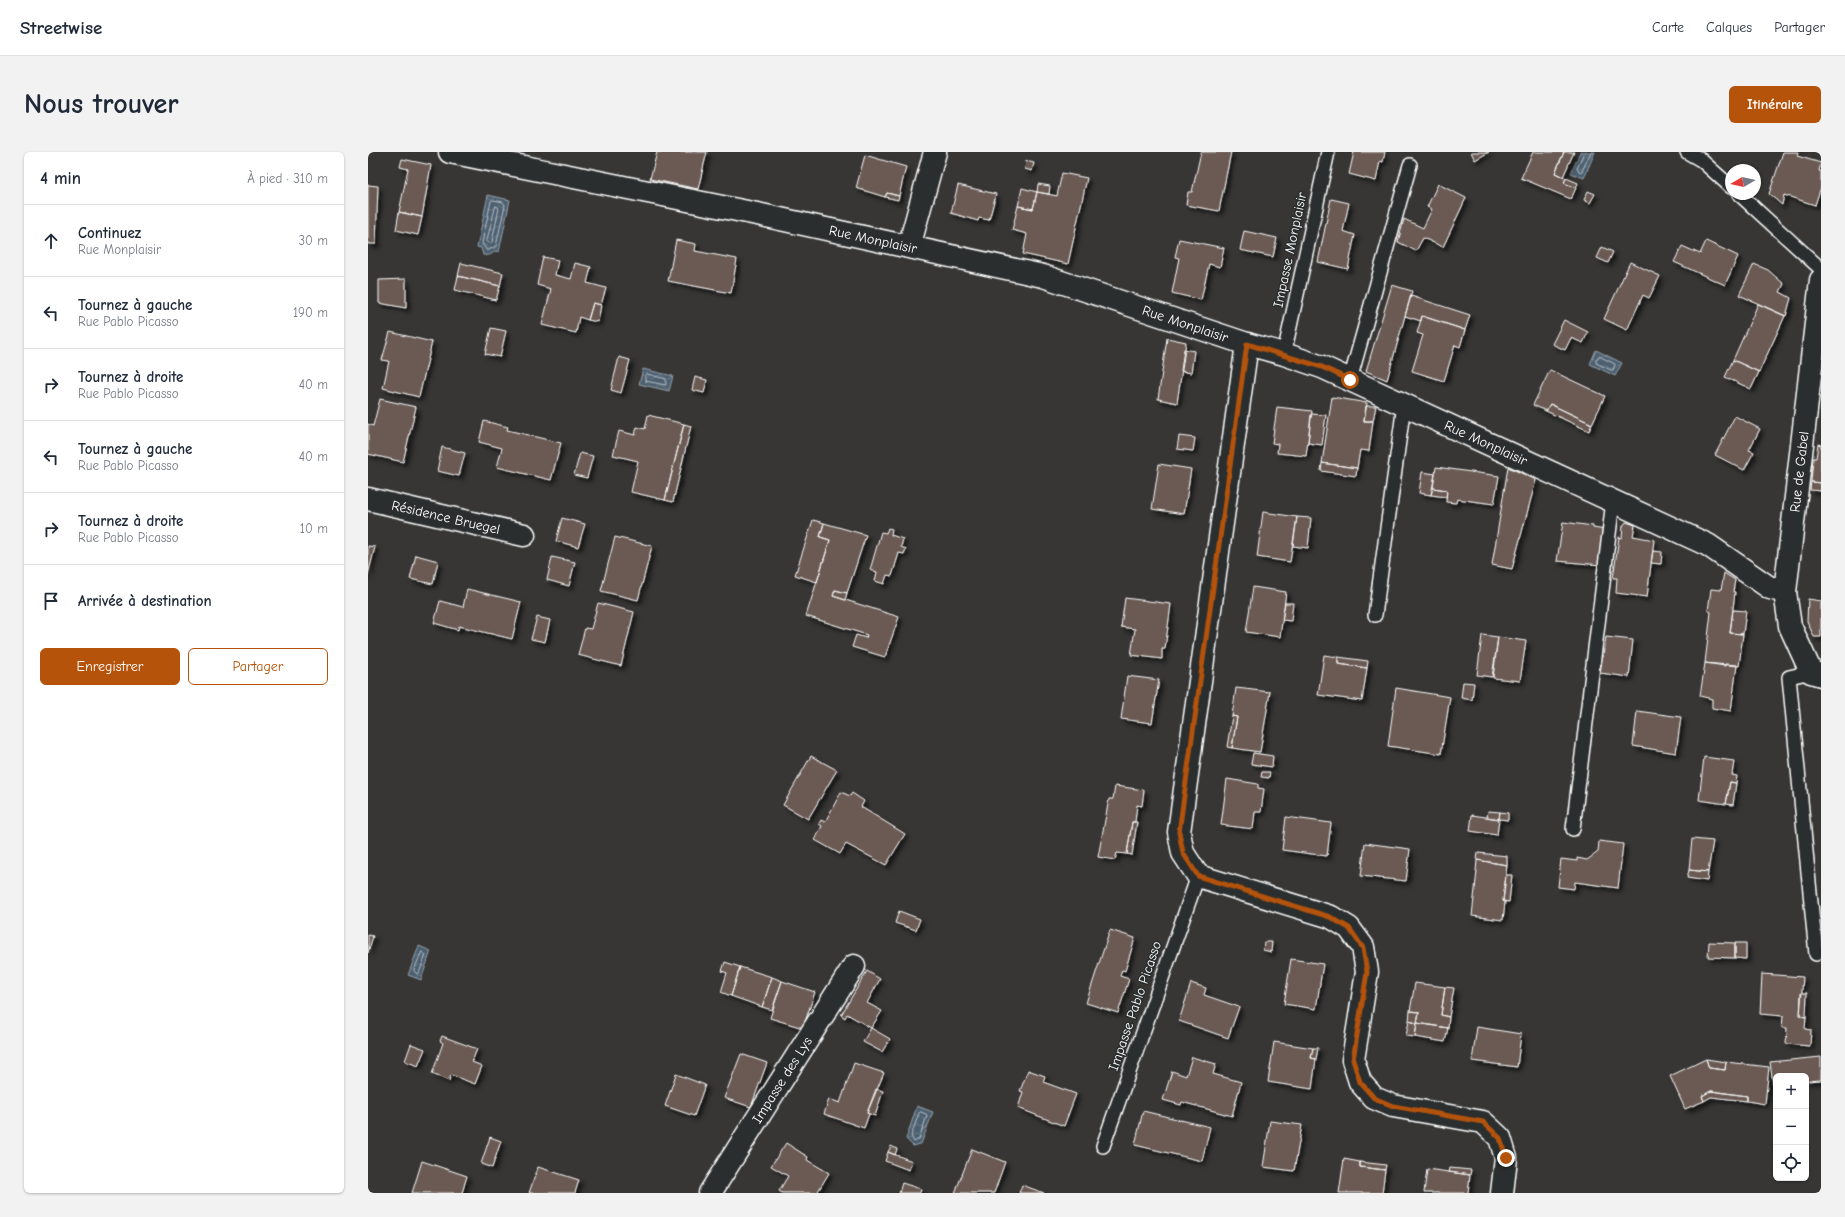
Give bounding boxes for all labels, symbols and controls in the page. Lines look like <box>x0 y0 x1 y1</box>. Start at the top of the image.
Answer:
text: Streetwise <box>20 17 102 39</box>
text: Carte <box>1652 19 1684 36</box>
text: Calques <box>1706 19 1752 36</box>
text: Partager <box>1774 19 1825 36</box>
button: Itinéraire <box>1729 86 1821 123</box>
text: Nous trouver <box>24 88 179 120</box>
north arrow <box>1725 164 1761 200</box>
text: 4 min <box>40 169 81 188</box>
text: À pied · 310 m <box>247 171 328 186</box>
street label: Impasse Monplaisir <box>1269 190 1311 309</box>
street label: Rue Monplaisir <box>828 221 919 257</box>
text: Continuez <box>78 224 141 242</box>
icon: ahead <box>40 230 62 252</box>
text: 30 m <box>298 233 328 248</box>
text: Rue Monplaisir <box>78 242 161 257</box>
text: Tournez à gauche <box>78 296 192 314</box>
street label: Rue Monplaisir <box>1140 301 1231 346</box>
icon: left <box>40 302 62 324</box>
text: 190 m <box>293 305 328 320</box>
text: Rue Pablo Picasso <box>78 314 179 329</box>
text: Tournez à droite <box>78 368 183 386</box>
route start <box>1341 371 1359 389</box>
icon: right <box>40 374 62 396</box>
text: 40 m <box>299 377 328 392</box>
text: Rue Pablo Picasso <box>78 386 179 401</box>
street label: Rue Monplaisir <box>1442 416 1531 469</box>
street label: Rue de Gabel <box>1786 430 1812 513</box>
text: Tournez à gauche <box>78 440 192 458</box>
icon: left <box>40 446 62 468</box>
text: 40 m <box>299 449 328 464</box>
text: Rue Pablo Picasso <box>78 458 179 473</box>
street label: Résidence Bruegel <box>390 496 502 538</box>
text: Tournez à droite <box>78 512 183 530</box>
icon: right <box>40 518 62 540</box>
text: 10 m <box>300 521 328 536</box>
text: Rue Pablo Picasso <box>78 530 179 545</box>
icon: arrive <box>40 590 62 612</box>
text: Arrivée à destination <box>78 592 212 610</box>
button: Enregistrer <box>40 648 180 685</box>
button: Partager <box>188 648 328 685</box>
street label: Impasse Pablo Picasso <box>1105 939 1165 1073</box>
street label: Impasse des Lys <box>748 1033 816 1126</box>
map controls <box>1773 1073 1809 1181</box>
button: + <box>1773 1073 1809 1109</box>
button: − <box>1773 1109 1809 1145</box>
button: locate <box>1773 1145 1809 1181</box>
route end <box>1497 1149 1515 1167</box>

